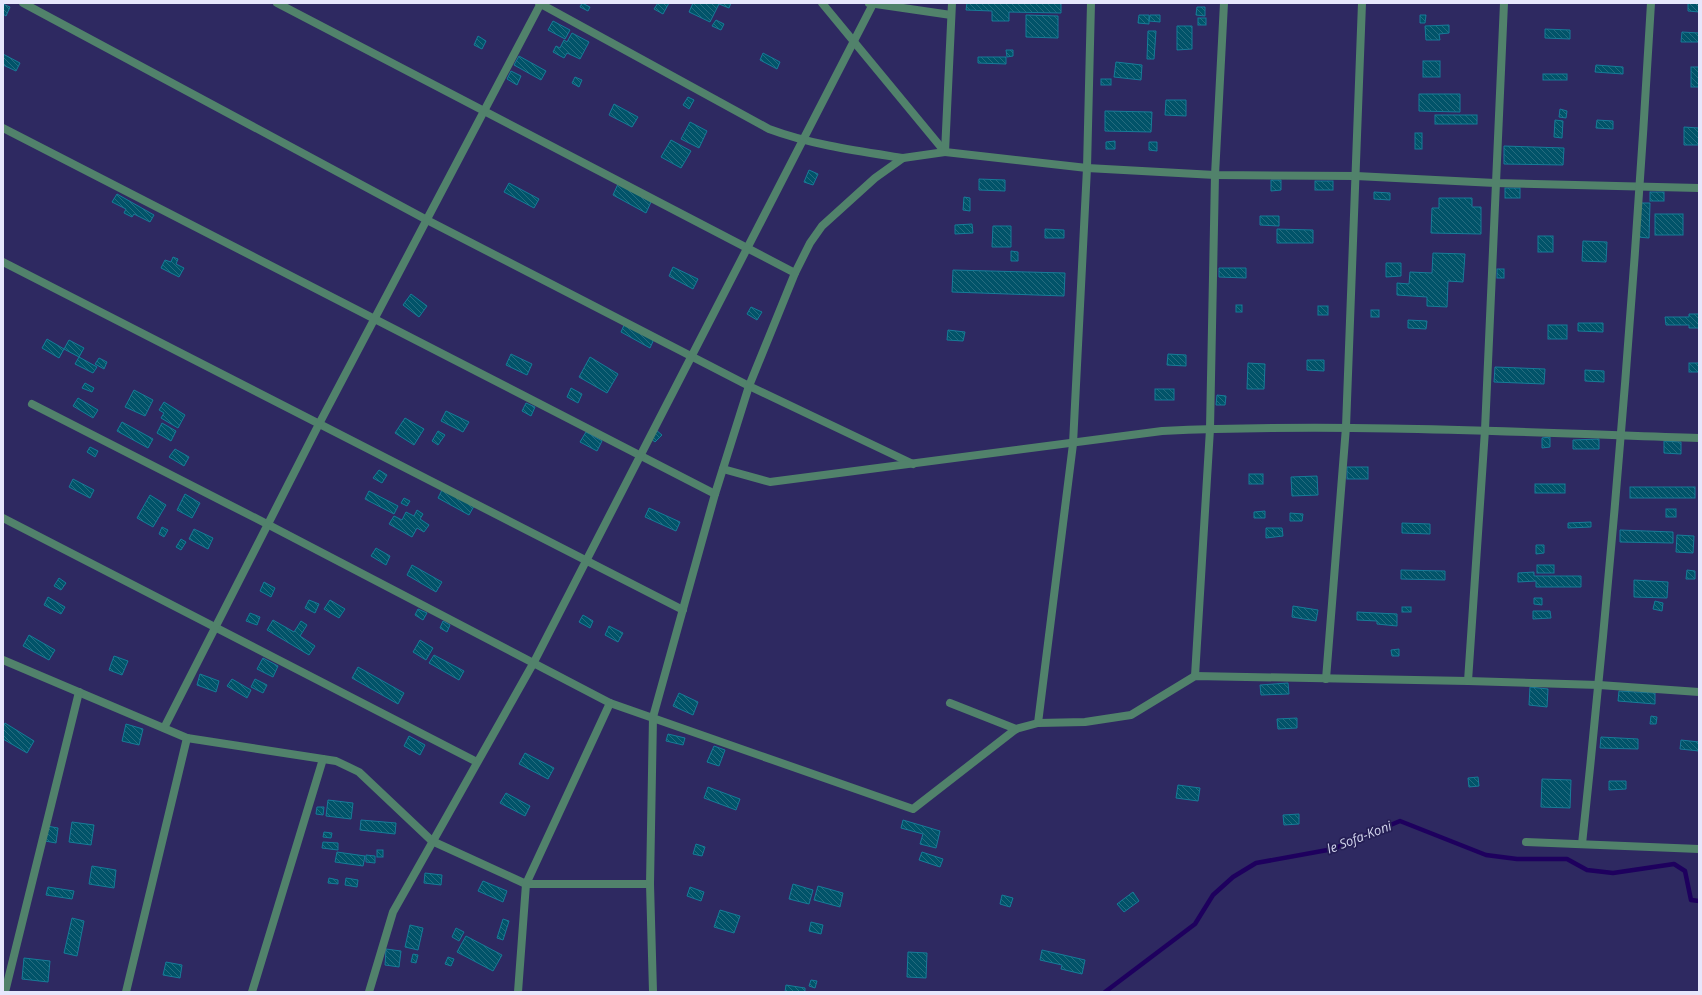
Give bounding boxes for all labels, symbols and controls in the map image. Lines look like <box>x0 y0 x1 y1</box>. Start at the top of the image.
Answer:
water label: le Sofa-Koni <box>1324 816 1395 858</box>

